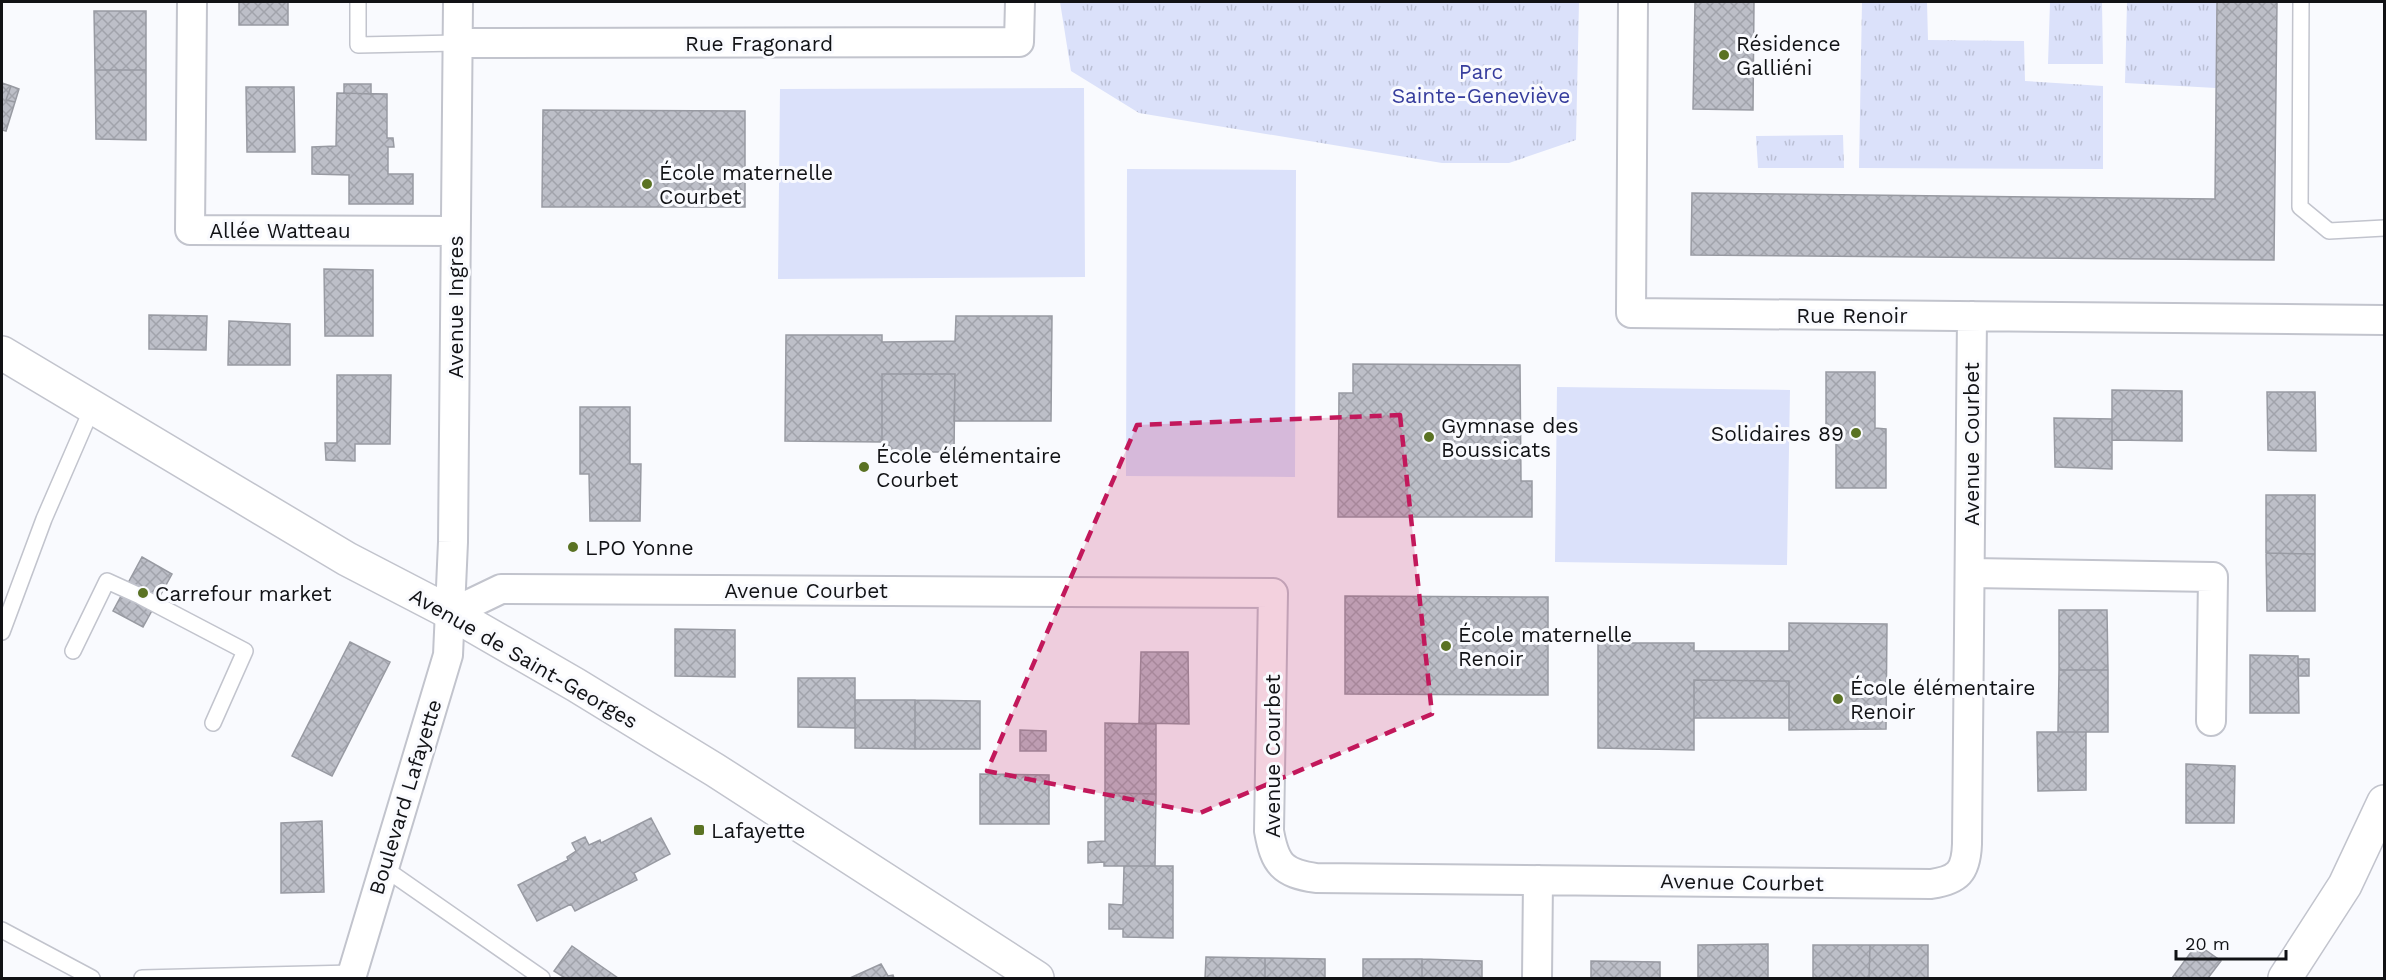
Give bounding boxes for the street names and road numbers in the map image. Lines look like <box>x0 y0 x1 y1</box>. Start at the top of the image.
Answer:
street label: Rue Fragonard <box>685 31 833 56</box>
street label: Allée Watteau <box>209 218 351 243</box>
street label: Avenue Ingres <box>443 235 468 379</box>
street label: Rue Renoir <box>1796 303 1908 328</box>
street label: Avenue Courbet <box>1959 362 1984 526</box>
street label: Avenue Courbet <box>724 578 888 603</box>
street label: Avenue de Saint-Georges <box>406 582 642 734</box>
street label: Avenue Courbet <box>1260 674 1285 838</box>
street label: Boulevard Lafayette <box>363 696 447 898</box>
street label: Avenue Courbet <box>1660 868 1824 896</box>

